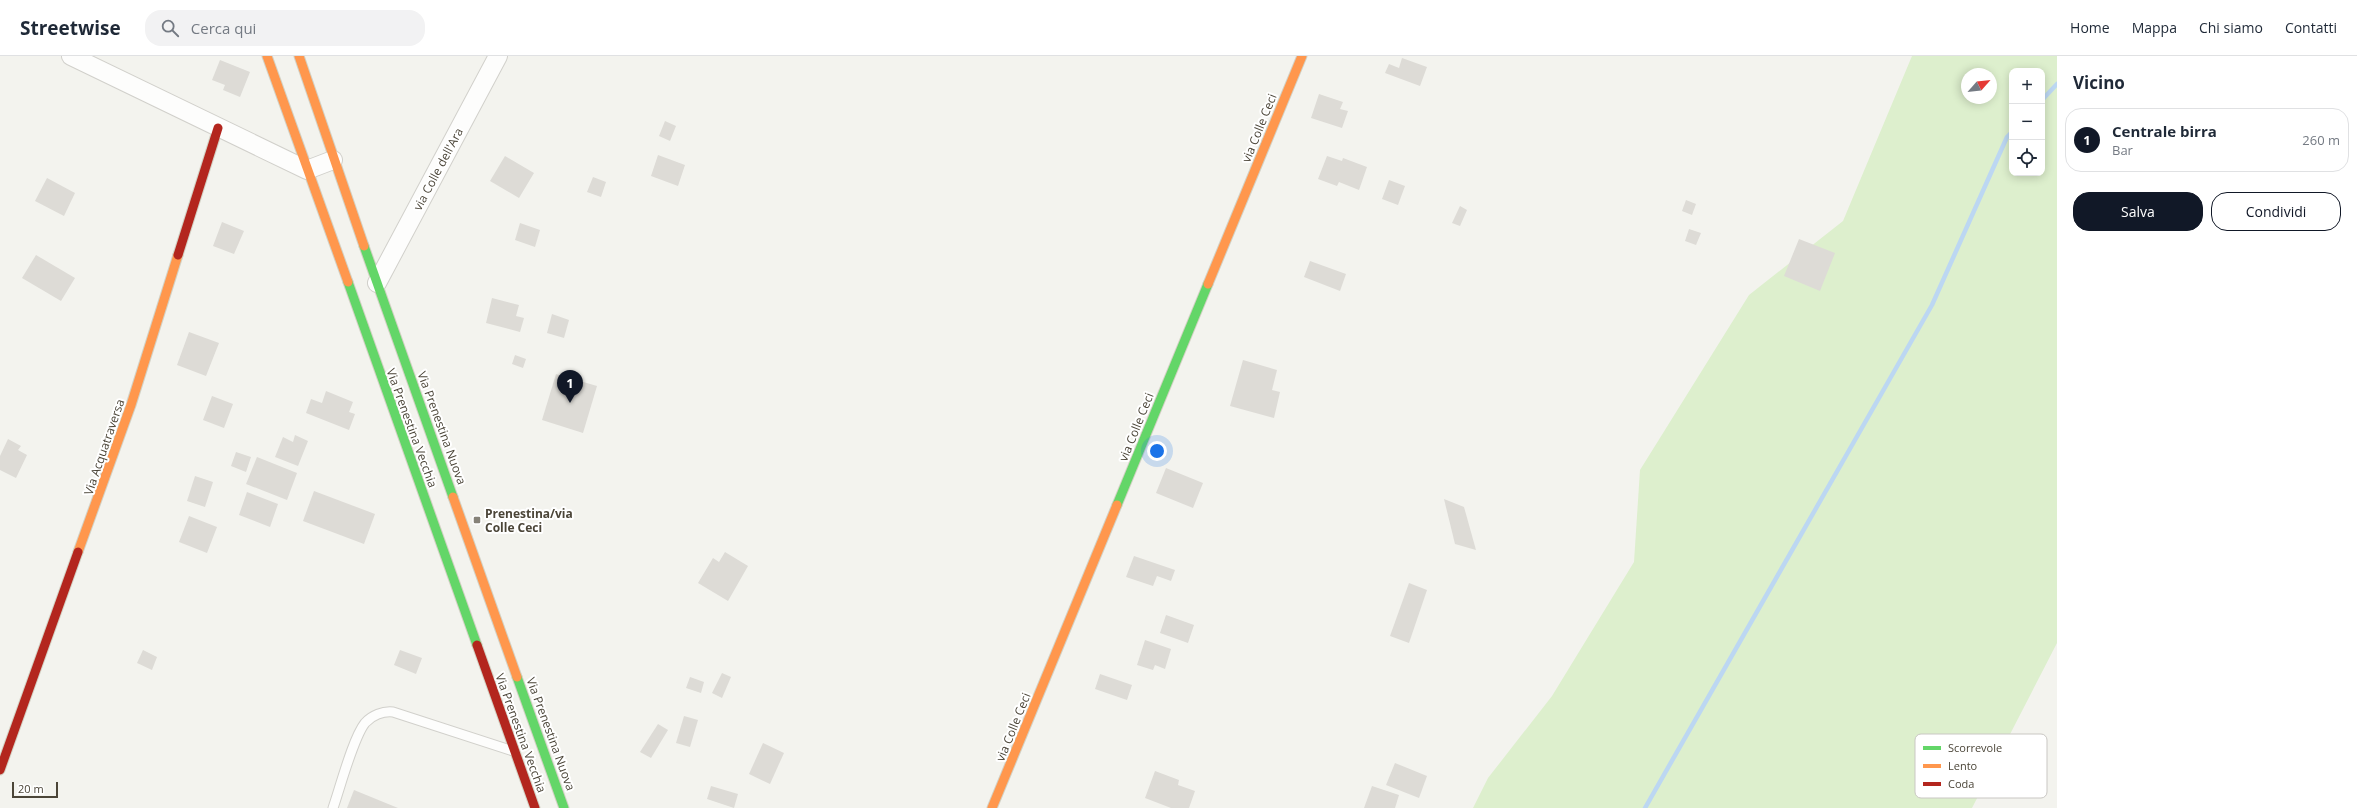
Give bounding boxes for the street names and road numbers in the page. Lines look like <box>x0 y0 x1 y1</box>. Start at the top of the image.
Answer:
street label: via Colle Ceci <box>1238 91 1280 165</box>
street label: via Colle dell'Ara <box>409 125 467 213</box>
street label: Via Prenestina Vecchia <box>383 366 441 490</box>
street label: Via Prenestina Nuova <box>414 369 470 487</box>
street label: via Colle Ceci <box>1115 390 1157 464</box>
street label: Via Acquatraversa <box>80 397 128 497</box>
street label: Via Prenestina Vecchia <box>492 671 550 795</box>
street label: Via Prenestina Nuova <box>523 675 579 793</box>
street label: via Colle Ceci <box>992 690 1034 764</box>

